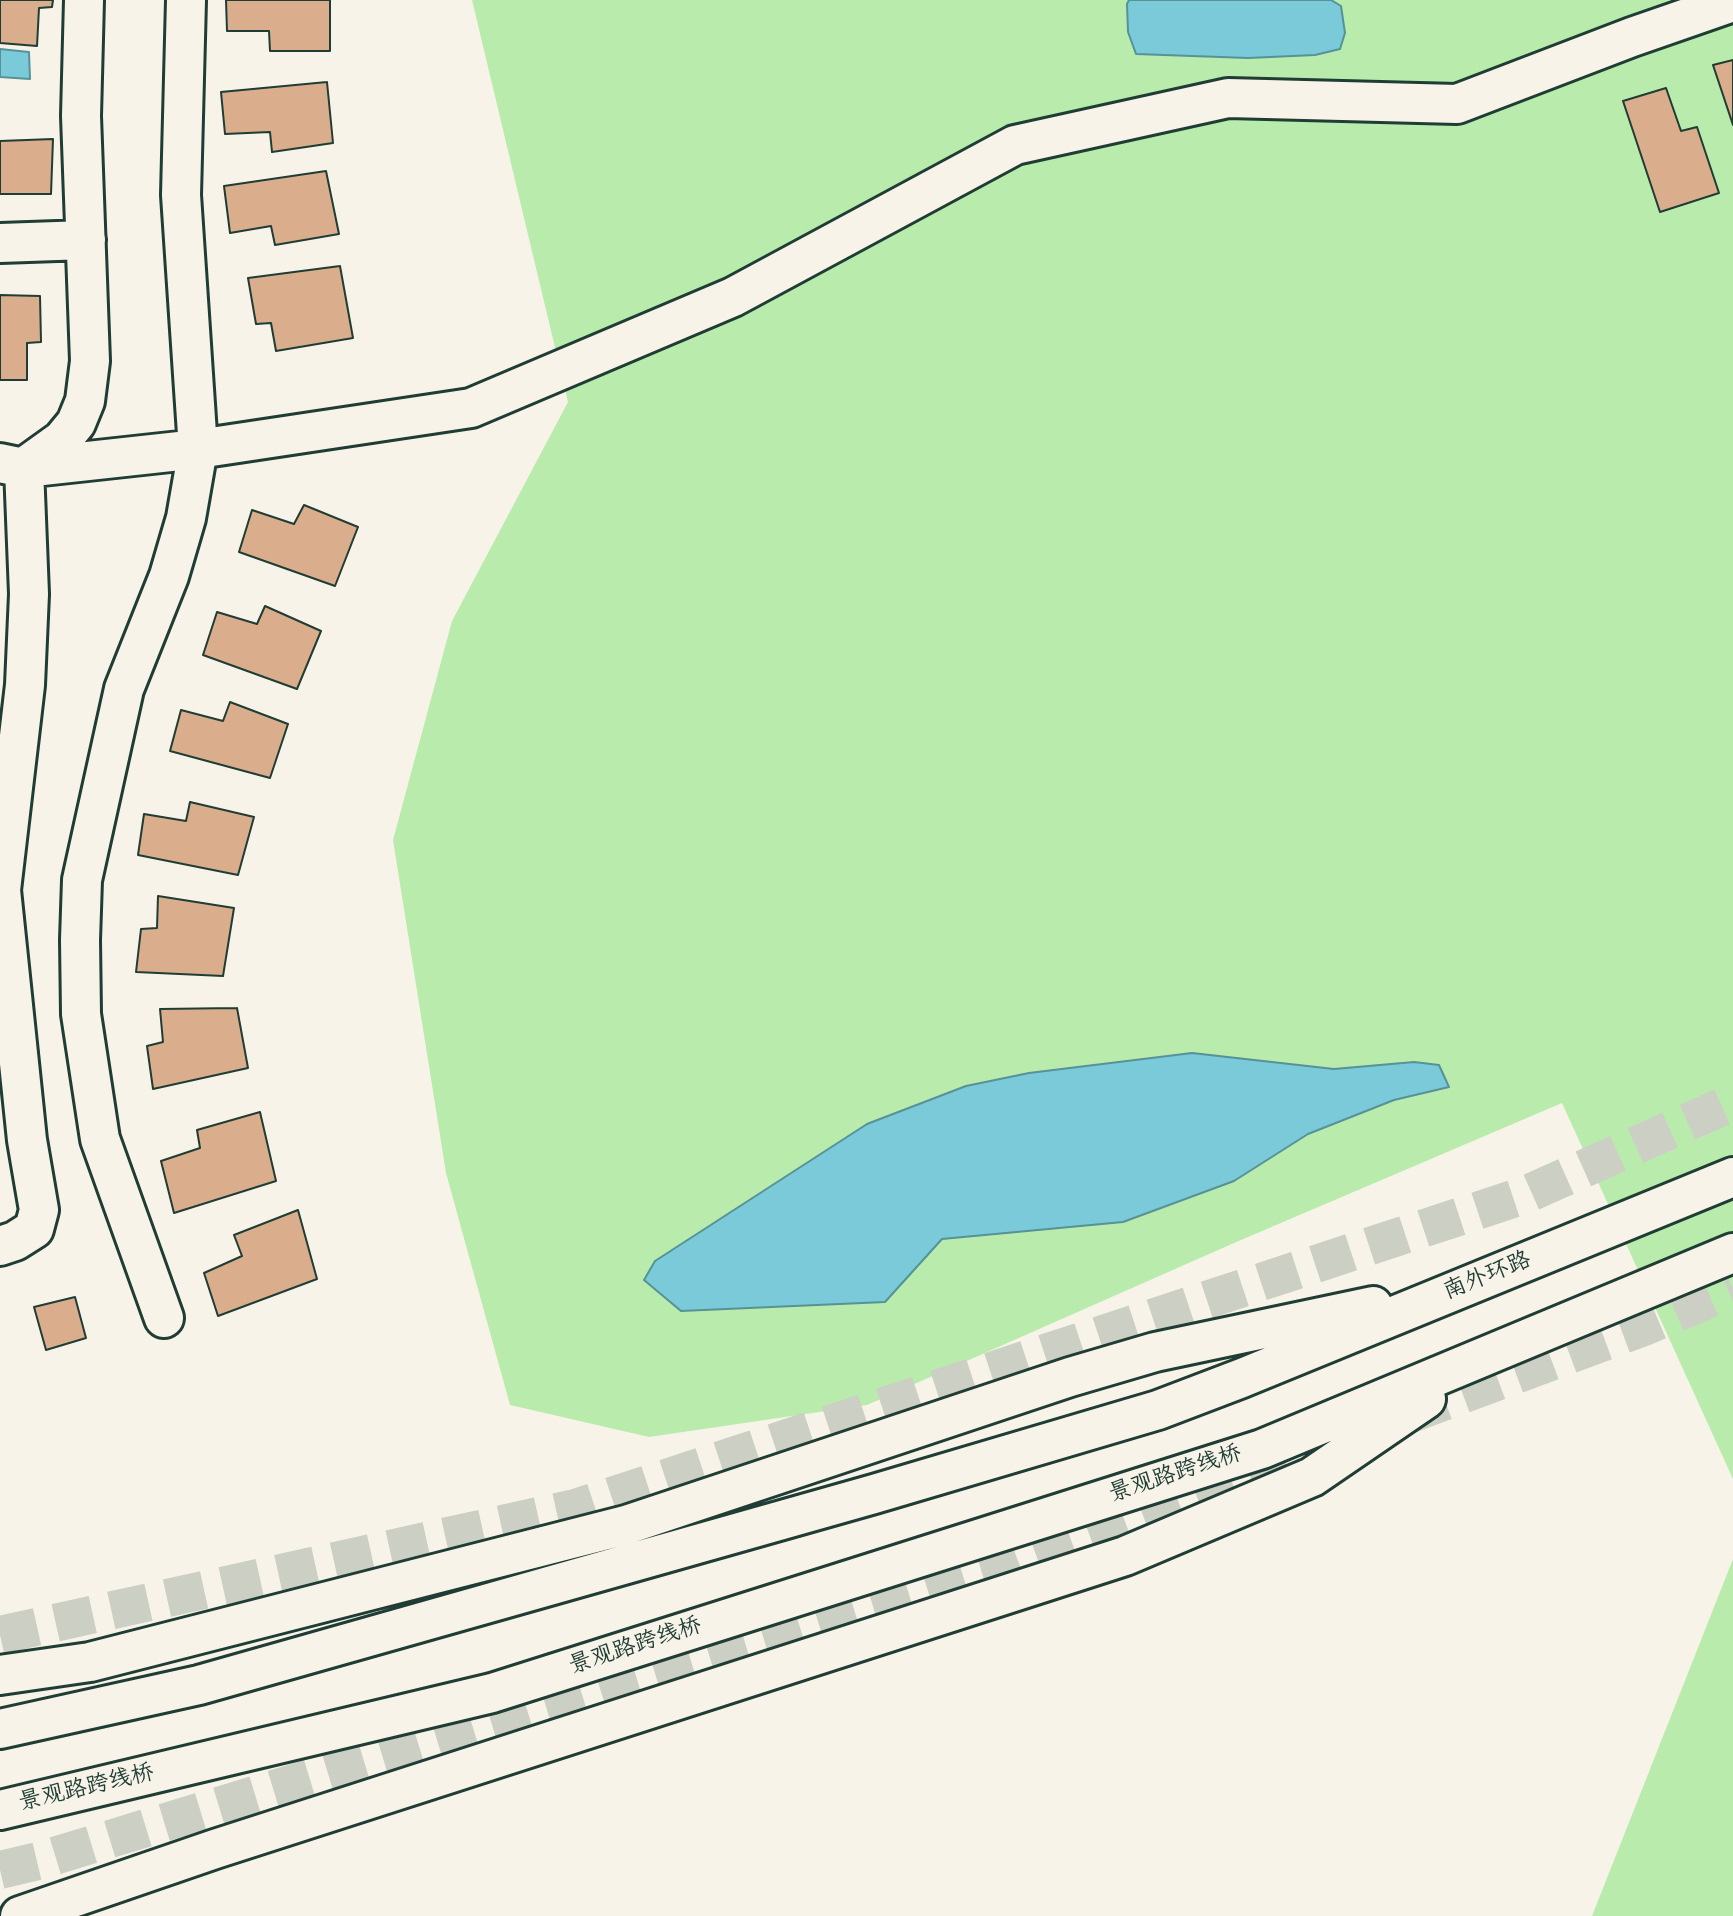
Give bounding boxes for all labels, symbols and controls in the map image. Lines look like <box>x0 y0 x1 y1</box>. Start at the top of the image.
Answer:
street label: 南外环路 <box>1440 1248 1536 1308</box>
street label: 景观路跨线桥 <box>1106 1442 1246 1510</box>
street label: 景观路跨线桥 <box>566 1614 706 1682</box>
street label: 景观路跨线桥 <box>17 1761 157 1819</box>

